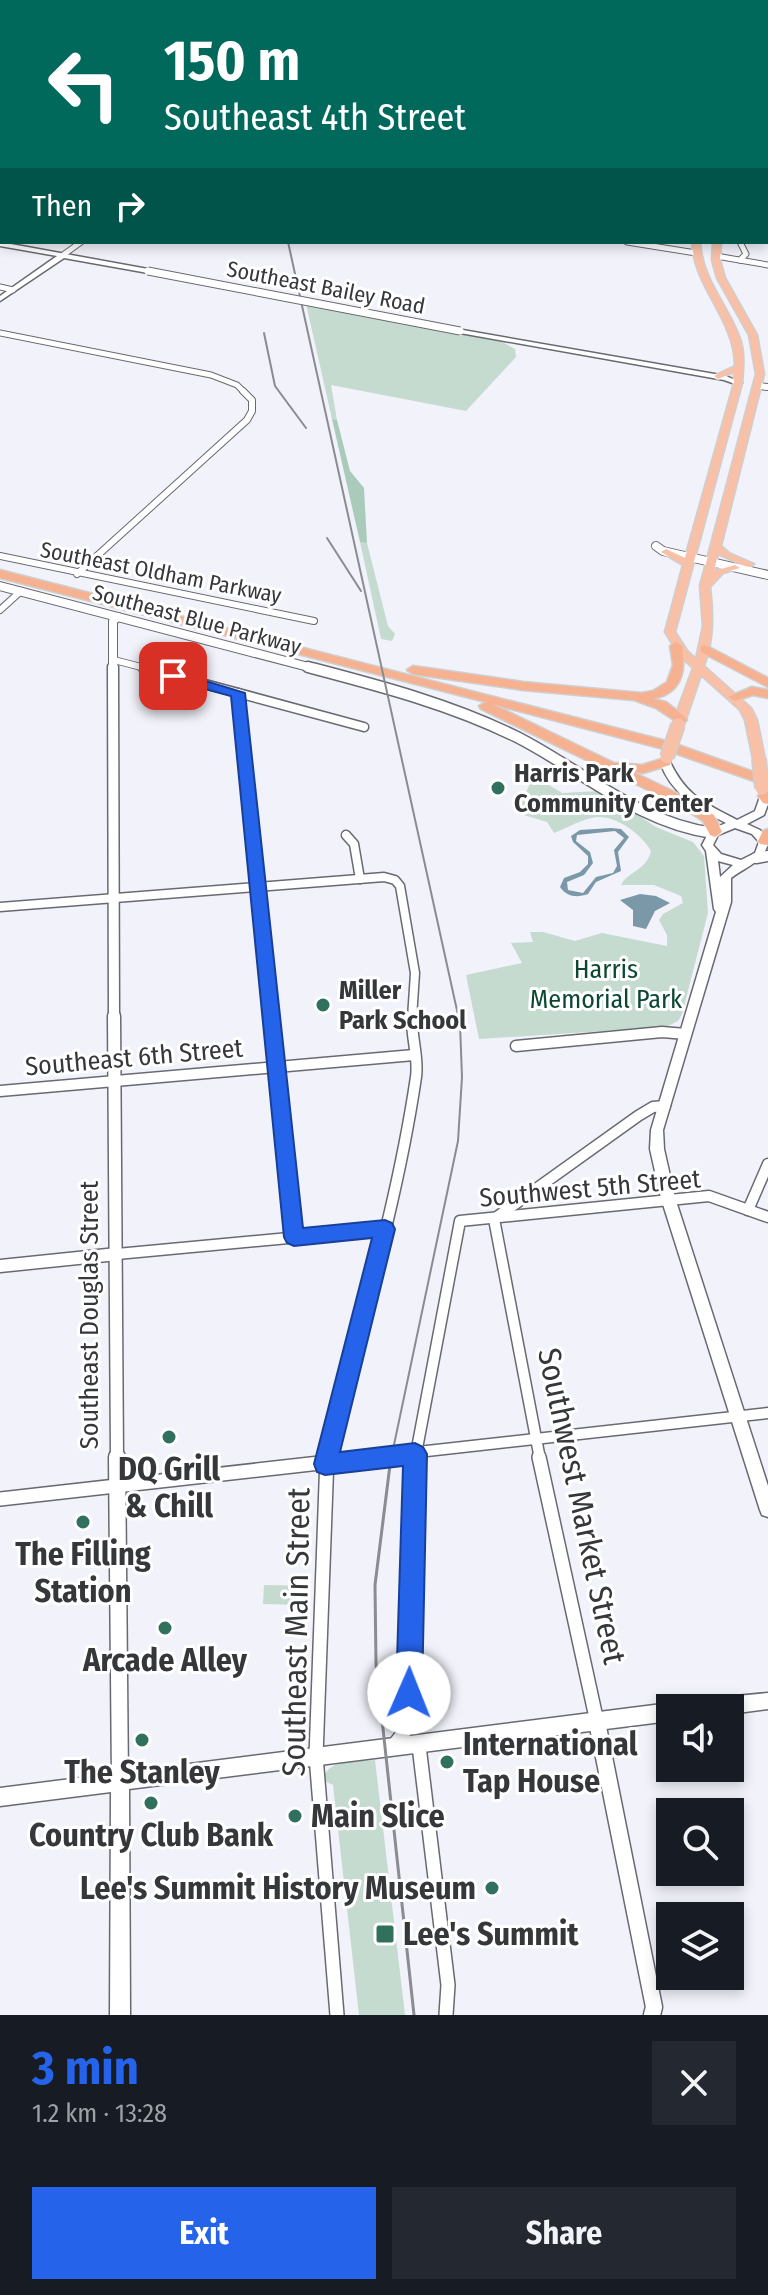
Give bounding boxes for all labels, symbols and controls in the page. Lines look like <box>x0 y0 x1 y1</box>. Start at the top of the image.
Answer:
text: 150 m <box>164 28 300 95</box>
icon: left <box>32 32 136 136</box>
text: Southeast 4th Street <box>164 96 466 140</box>
icon: right <box>108 184 152 228</box>
text: Then <box>32 188 92 224</box>
street label: Southeast Bailey Road <box>225 255 427 320</box>
street label: Southeast Oldham Parkway <box>38 536 284 609</box>
street label: Southeast Blue Parkway <box>90 579 304 660</box>
pin <box>139 642 207 710</box>
icon: arrive <box>151 654 195 698</box>
place label: Harris Park Community Center <box>514 758 713 819</box>
marker: Harris Park Community Center <box>489 779 507 797</box>
park label: Harris Memorial Park <box>530 954 683 1015</box>
place label: Miller Park School <box>339 975 467 1036</box>
marker: Miller Park School <box>314 996 332 1014</box>
street label: Southeast 6th Street <box>24 1032 245 1082</box>
street label: Southwest 5th Street <box>478 1163 702 1214</box>
street label: Southeast Douglas Street <box>74 1180 105 1449</box>
street label: Southwest Market Street <box>530 1345 634 1668</box>
marker: DQ Grill & Chill <box>160 1428 178 1446</box>
place label: DQ Grill & Chill <box>118 1450 220 1525</box>
street label: Southeast Main Street <box>274 1487 318 1777</box>
marker: The Filling Station <box>74 1513 92 1531</box>
place label: The Filling Station <box>15 1535 151 1610</box>
marker: Arcade Alley <box>156 1619 174 1637</box>
place label: Arcade Alley <box>82 1641 248 1679</box>
position arrow <box>367 1651 451 1735</box>
map controls <box>656 1694 744 1990</box>
button: sound <box>656 1694 744 1782</box>
place label: International Tap House <box>463 1725 638 1800</box>
marker: The Stanley <box>133 1731 151 1749</box>
place label: The Stanley <box>64 1753 220 1791</box>
marker: International Tap House <box>438 1753 456 1771</box>
marker: Country Club Bank <box>142 1794 160 1812</box>
place label: Main Slice <box>311 1797 445 1835</box>
button: search <box>656 1798 744 1886</box>
marker: Main Slice <box>286 1807 304 1825</box>
place label: Country Club Bank <box>29 1816 274 1854</box>
place label: Lee's Summit History Museum <box>80 1869 476 1907</box>
marker: Lee's Summit History Museum <box>483 1879 501 1897</box>
button: layers <box>656 1902 744 1990</box>
place label: Lee's Summit <box>403 1915 579 1953</box>
marker: Lee's Summit <box>374 1923 396 1945</box>
text: 3 min <box>32 2039 139 2097</box>
button: close <box>652 2041 736 2125</box>
text: 1.2 km · 13:28 <box>32 2098 167 2129</box>
button: Exit <box>32 2187 376 2279</box>
button: Share <box>392 2187 736 2279</box>

